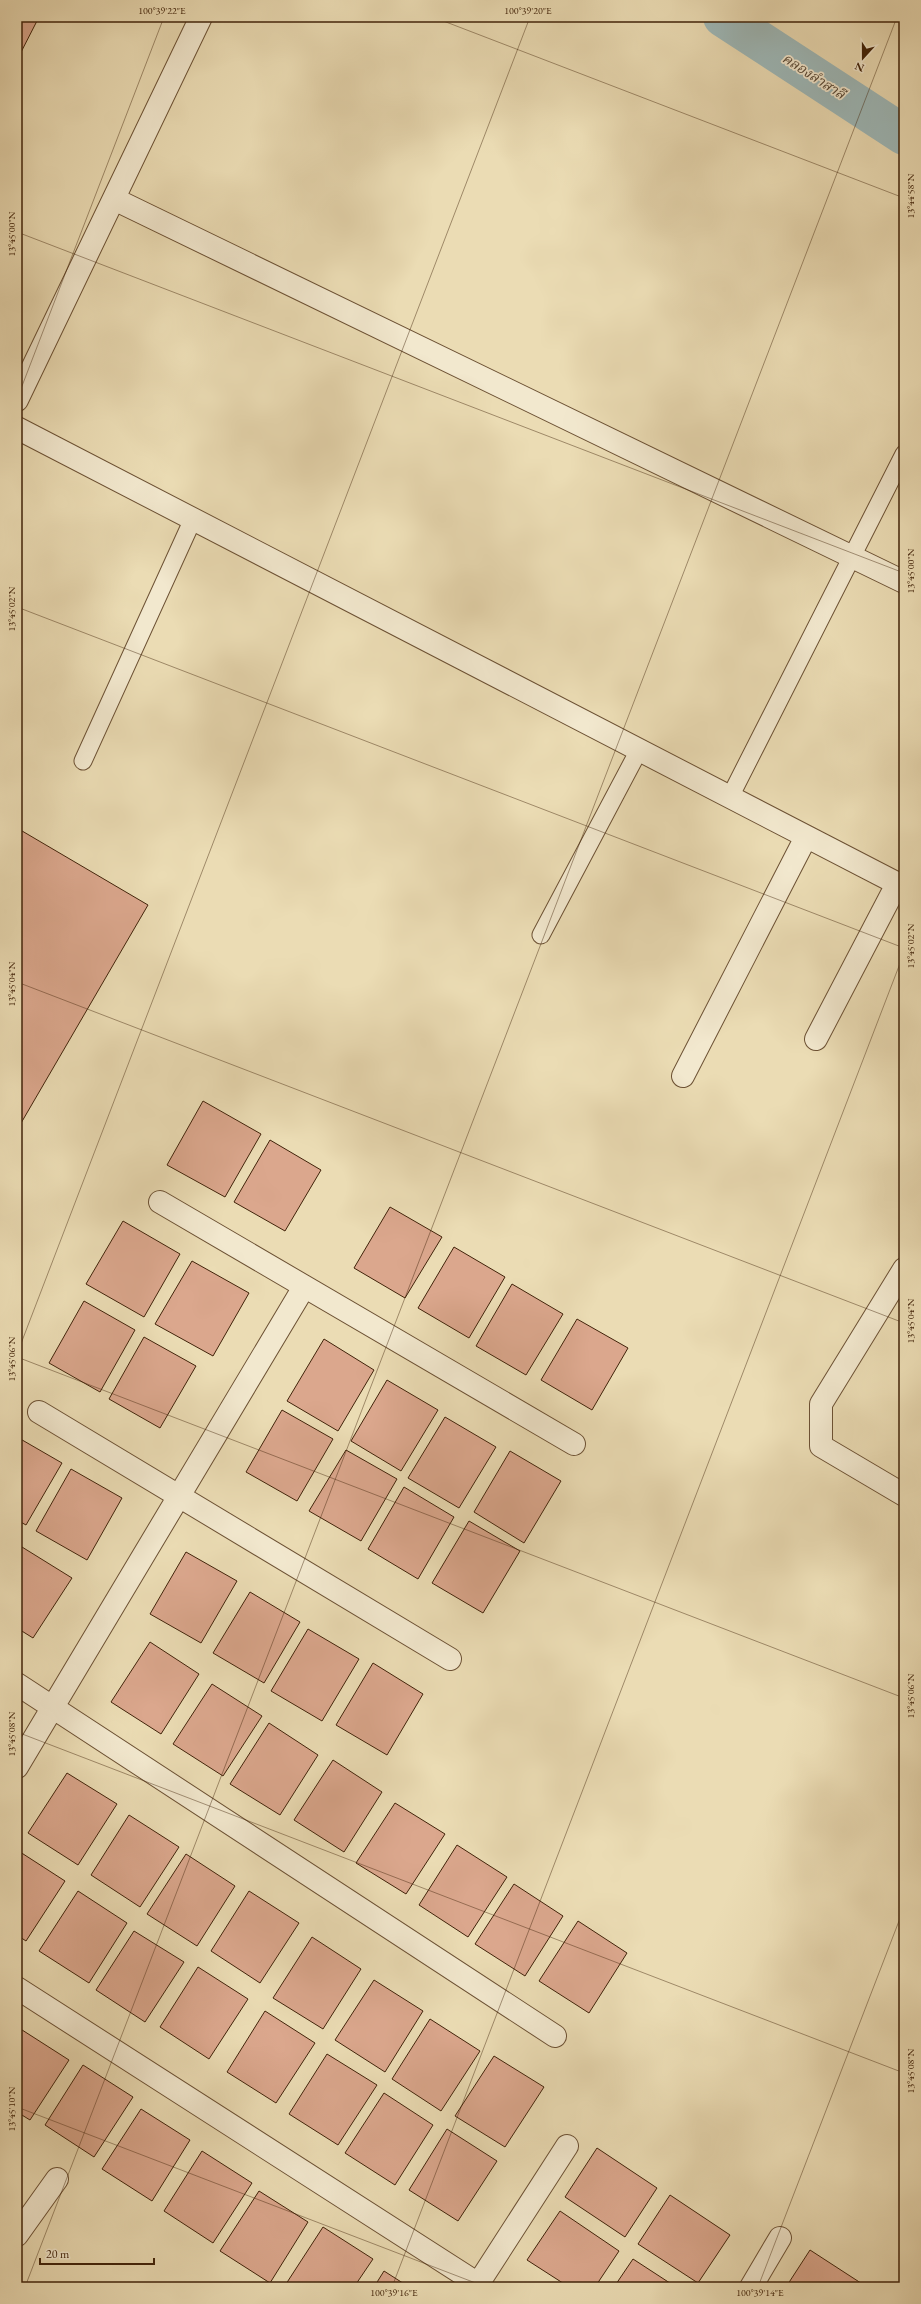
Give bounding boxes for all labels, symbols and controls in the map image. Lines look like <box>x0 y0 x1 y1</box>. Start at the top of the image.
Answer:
text: 100°39'22"E <box>138 4 186 17</box>
text: 100°39'20"E <box>504 4 552 17</box>
north arrow <box>843 38 883 78</box>
water label: คลองลำสาลี <box>779 49 850 104</box>
text: N <box>853 59 866 75</box>
text: 13°44'58"N <box>904 173 917 218</box>
text: 13°45'00"N <box>5 211 18 256</box>
text: 13°45'00"N <box>904 548 917 593</box>
text: 13°45'02"N <box>5 586 18 631</box>
text: 13°45'02"N <box>904 923 917 968</box>
text: 13°45'04"N <box>5 961 18 1006</box>
text: 13°45'04"N <box>904 1298 917 1343</box>
text: 13°45'06"N <box>5 1336 18 1381</box>
text: 13°45'06"N <box>904 1673 917 1718</box>
text: 13°45'08"N <box>5 1711 18 1756</box>
text: 13°45'08"N <box>904 2048 917 2093</box>
text: 13°45'10"N <box>5 2086 18 2131</box>
scale bar <box>40 2240 154 2266</box>
text: 20 m <box>46 2246 70 2262</box>
text: 100°39'16"E <box>370 2286 418 2299</box>
text: 100°39'14"E <box>736 2286 784 2299</box>

